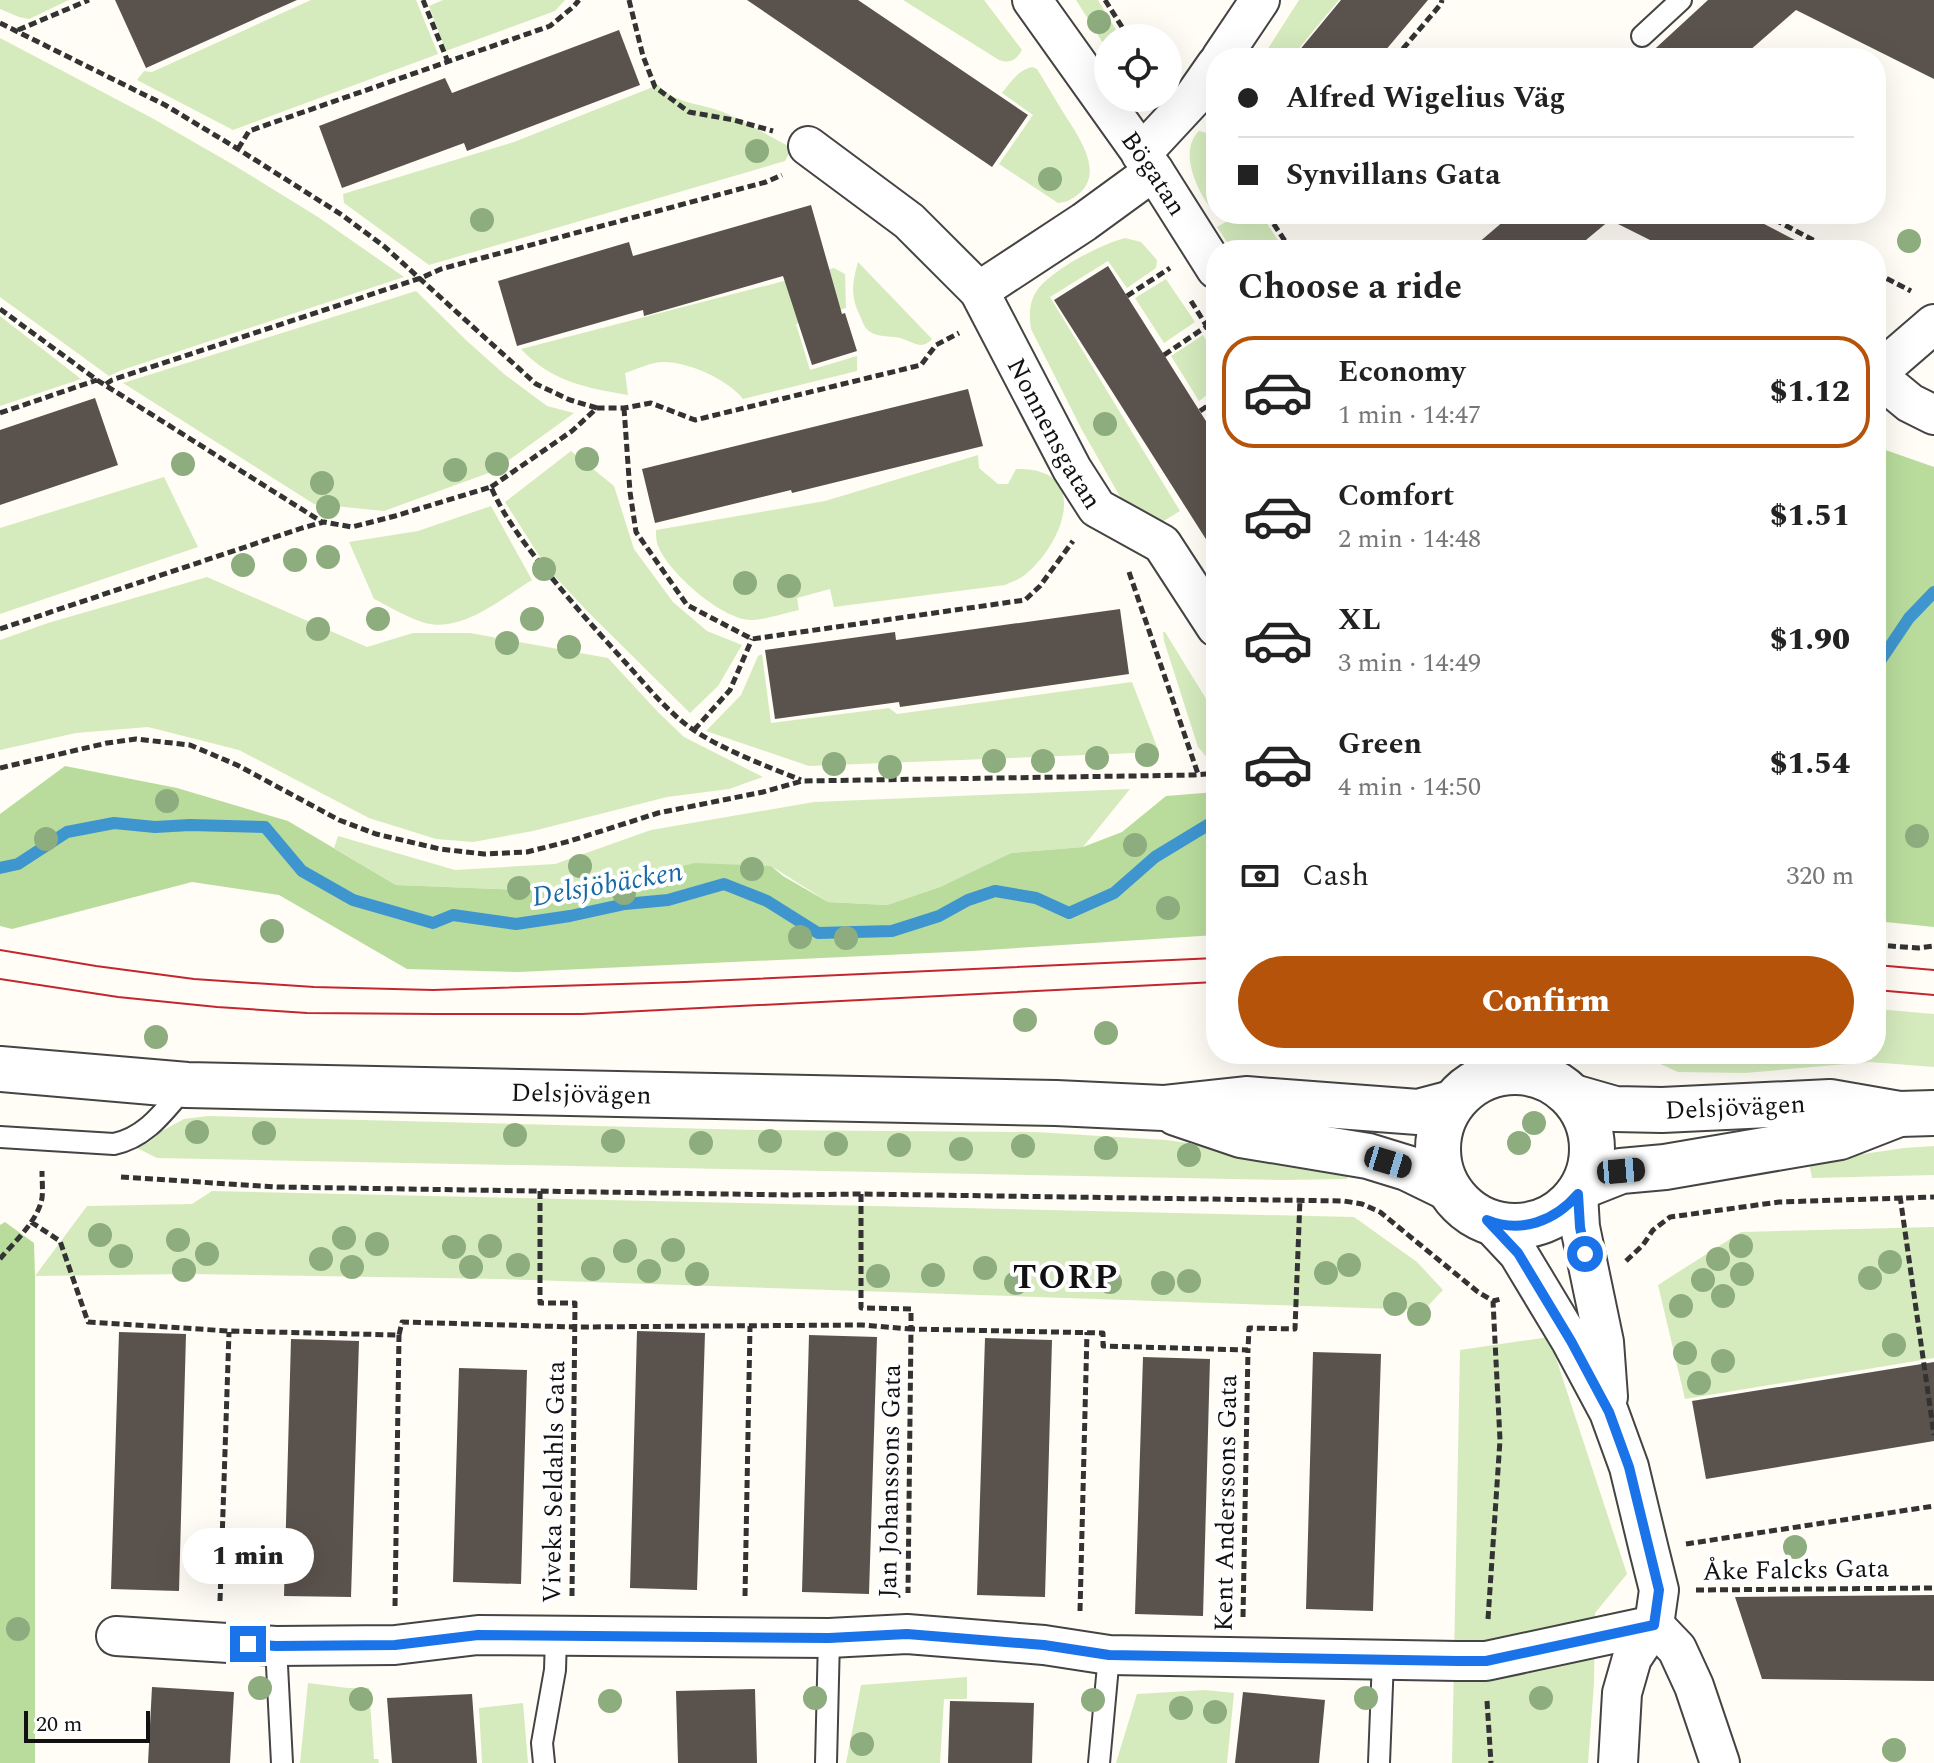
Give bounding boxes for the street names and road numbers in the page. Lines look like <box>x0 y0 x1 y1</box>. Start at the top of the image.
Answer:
street label: Bögatan <box>1110 123 1197 224</box>
street label: Nonnensgatan <box>996 351 1112 518</box>
street label: Delsjövägen <box>511 1073 652 1116</box>
street label: Delsjövägen <box>1664 1084 1806 1131</box>
street label: Viveka Seldahls Gata <box>532 1360 576 1604</box>
street label: Jan Johanssons Gata <box>868 1363 912 1598</box>
street label: Kent Anderssons Gata <box>1204 1374 1248 1632</box>
street label: Åke Falcks Gata <box>1702 1548 1890 1592</box>

